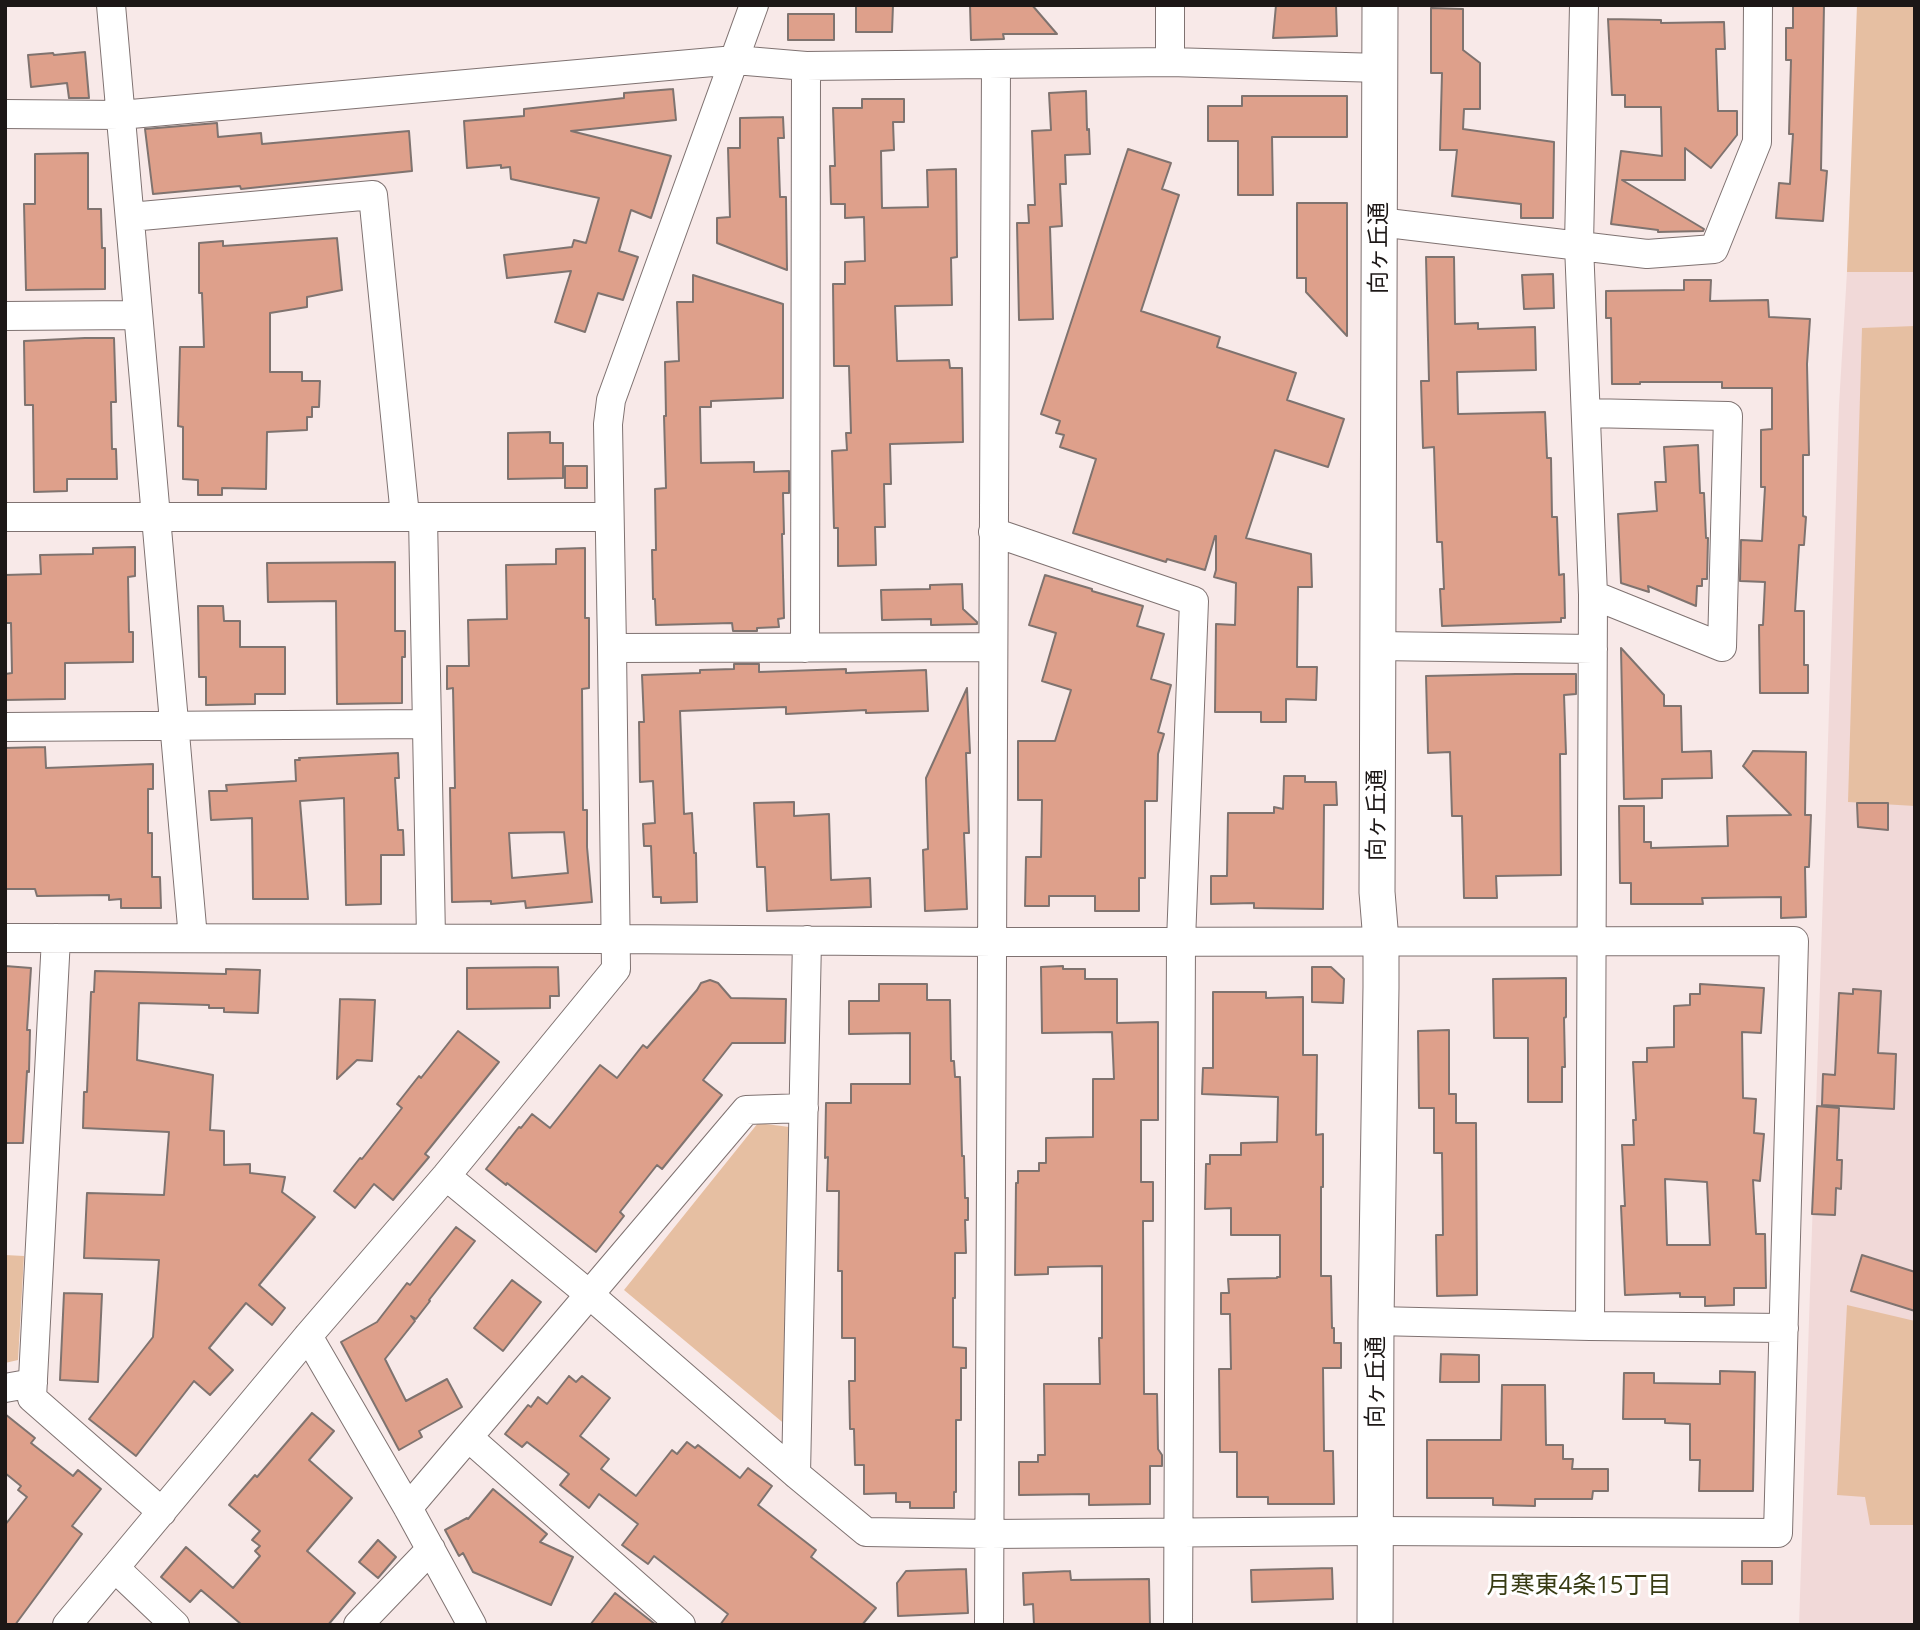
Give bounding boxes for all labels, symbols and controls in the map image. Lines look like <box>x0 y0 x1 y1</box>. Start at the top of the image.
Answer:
street label: 向ヶ丘通 <box>1365 202 1393 294</box>
street label: 向ヶ丘通 <box>1363 769 1391 861</box>
street label: 向ヶ丘通 <box>1362 1336 1390 1428</box>
district label: 月寒東4条15丁目 <box>1486 1572 1672 1600</box>

